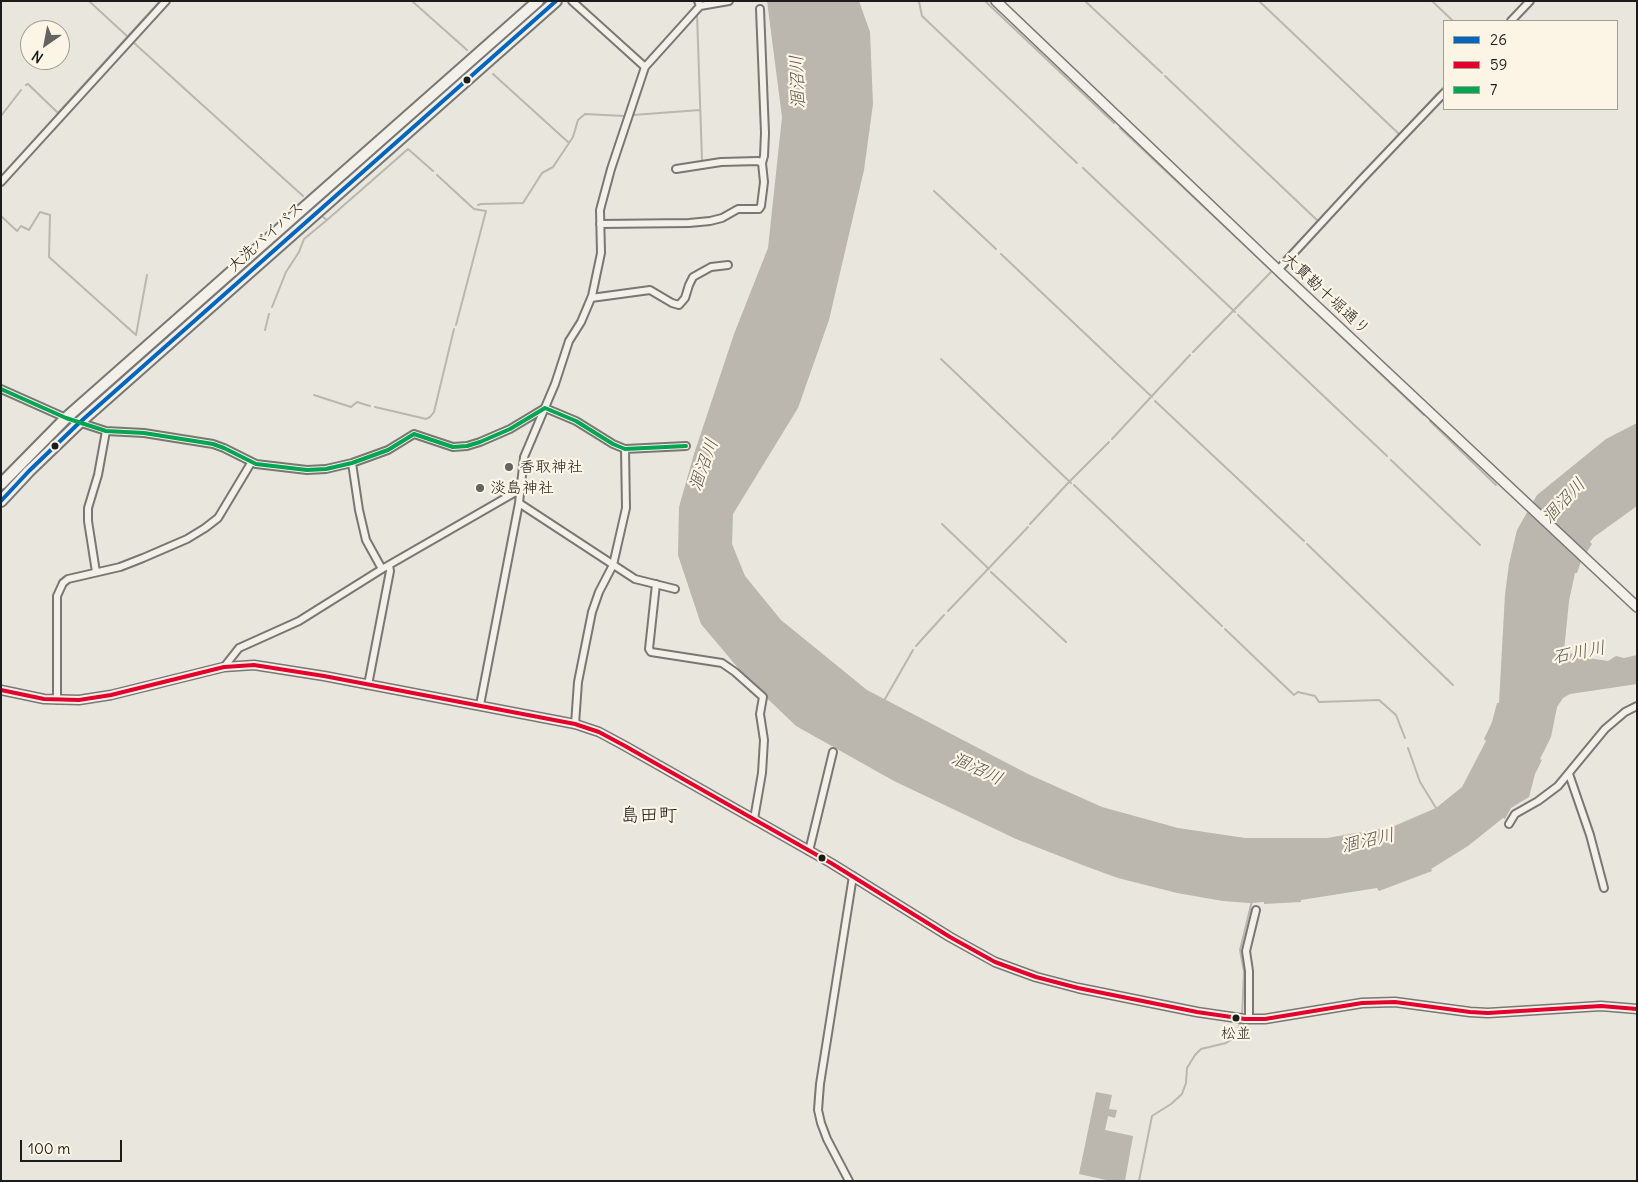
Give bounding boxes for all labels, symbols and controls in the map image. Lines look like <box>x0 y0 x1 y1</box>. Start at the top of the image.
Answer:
north arrow <box>20 20 70 70</box>
legend <box>1443 20 1618 110</box>
text: 26 <box>1490 30 1507 49</box>
text: N <box>28 47 46 67</box>
water label: 涸沼川 <box>786 55 810 109</box>
text: 59 <box>1490 55 1507 74</box>
unlabelled marker <box>462 75 472 85</box>
text: 7 <box>1490 80 1497 99</box>
street label: 大洗バイパス <box>224 198 308 276</box>
street label: 大貫勘十堀通り <box>1278 249 1374 339</box>
water label: 涸沼川 <box>685 436 723 494</box>
unlabelled marker <box>50 441 60 451</box>
place label: 香取神社 <box>519 457 583 477</box>
marker: 香取神社 <box>503 461 515 473</box>
water label: 涸沼川 <box>1538 474 1590 528</box>
place label: 淡島神社 <box>490 478 554 498</box>
marker: 淡島神社 <box>474 482 486 494</box>
water label: 石川川 <box>1550 637 1608 669</box>
water label: 涸沼川 <box>948 748 1006 790</box>
district label: 島田町 <box>621 805 677 827</box>
water label: 涸沼川 <box>1339 824 1397 858</box>
unlabelled marker <box>817 853 827 863</box>
marker: 松並 <box>1231 1013 1241 1023</box>
place label: 松並 <box>1221 1025 1251 1043</box>
scale bar <box>22 1130 125 1162</box>
text: 100 m <box>28 1139 70 1158</box>

